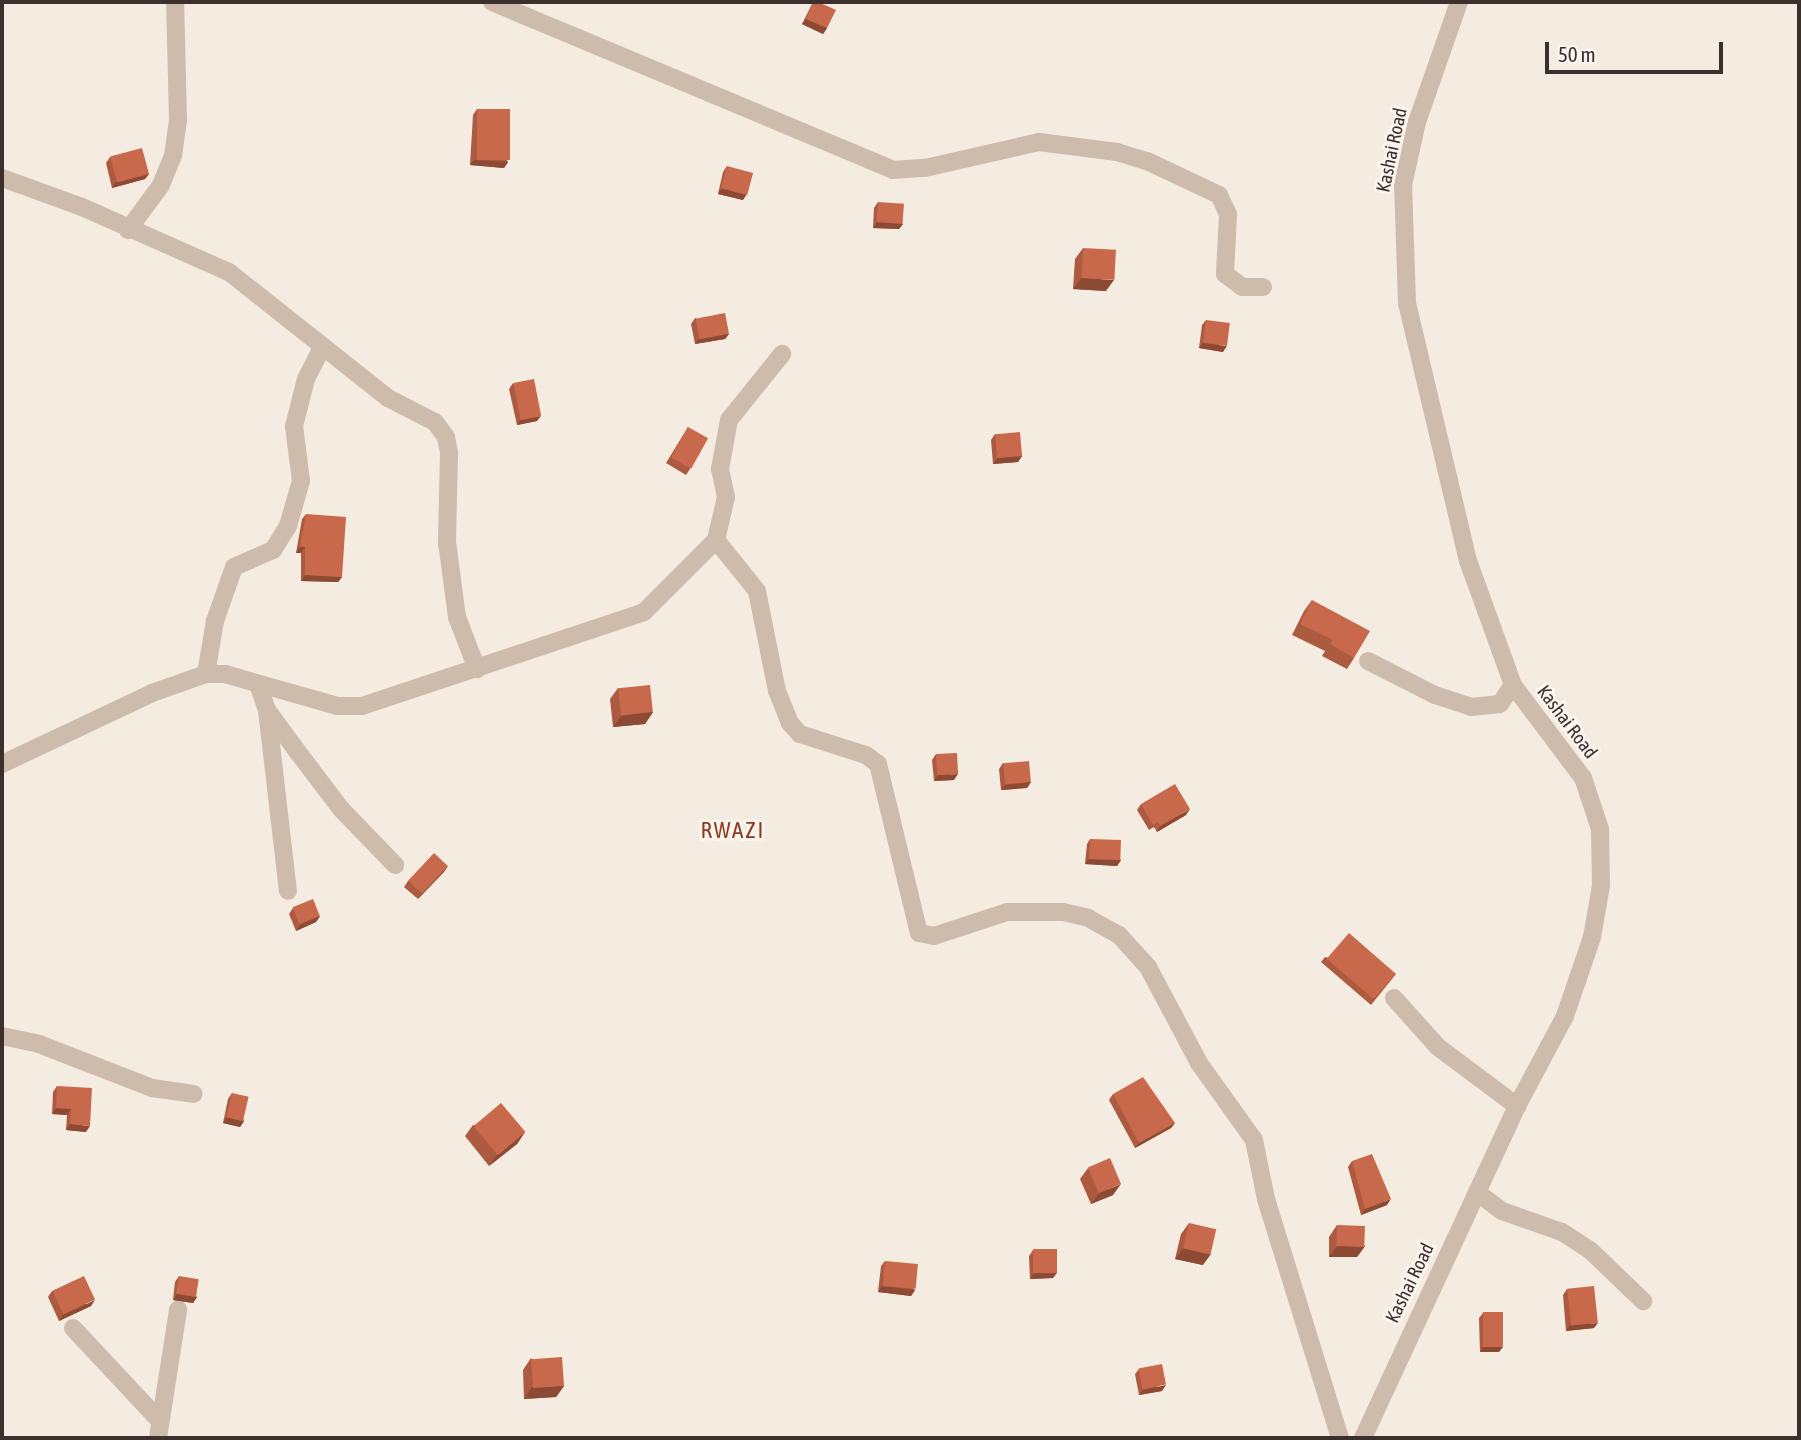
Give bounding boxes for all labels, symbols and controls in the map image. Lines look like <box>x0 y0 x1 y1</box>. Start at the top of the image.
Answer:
scale bar <box>1549 28 1728 72</box>
text: 50 m <box>1558 42 1596 66</box>
street label: Kashai Road <box>1372 106 1412 194</box>
street label: Kashai Road <box>1532 681 1602 763</box>
district label: RWAZI <box>701 816 765 844</box>
street label: Kashai Road <box>1381 1239 1439 1327</box>

